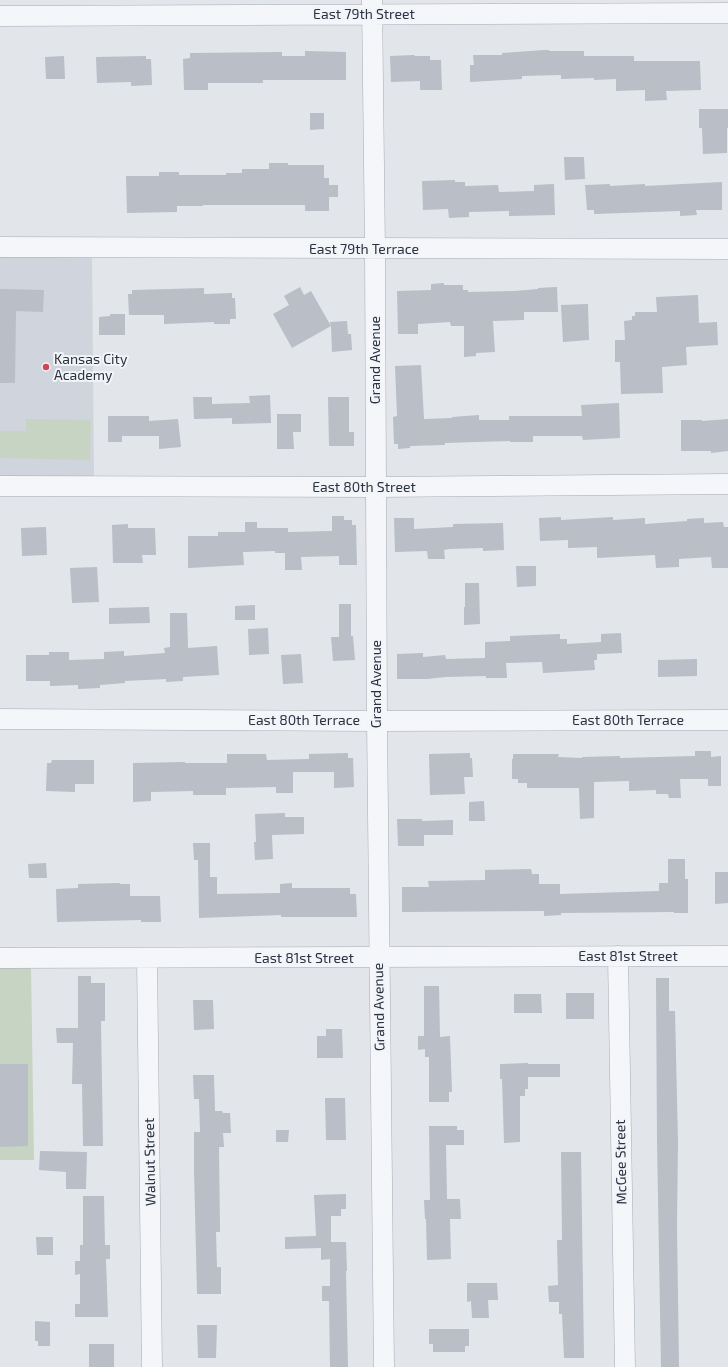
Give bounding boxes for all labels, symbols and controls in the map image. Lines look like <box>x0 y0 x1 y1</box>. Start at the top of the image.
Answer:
street label: East 79th Street <box>313 6 415 22</box>
street label: East 79th Terrace <box>309 241 419 257</box>
street label: Grand Avenue <box>367 316 383 404</box>
place label: Kansas City Academy <box>54 351 127 384</box>
marker: Kansas City Academy <box>41 362 51 372</box>
street label: East 80th Street <box>312 479 416 495</box>
street label: Grand Avenue <box>368 640 384 728</box>
street label: East 80th Terrace <box>248 712 360 728</box>
street label: East 80th Terrace <box>572 712 684 728</box>
street label: East 81st Street <box>578 948 678 964</box>
street label: East 81st Street <box>254 950 354 966</box>
street label: Grand Avenue <box>370 963 388 1051</box>
street label: Walnut Street <box>141 1118 159 1206</box>
street label: McGee Street <box>612 1119 630 1205</box>

